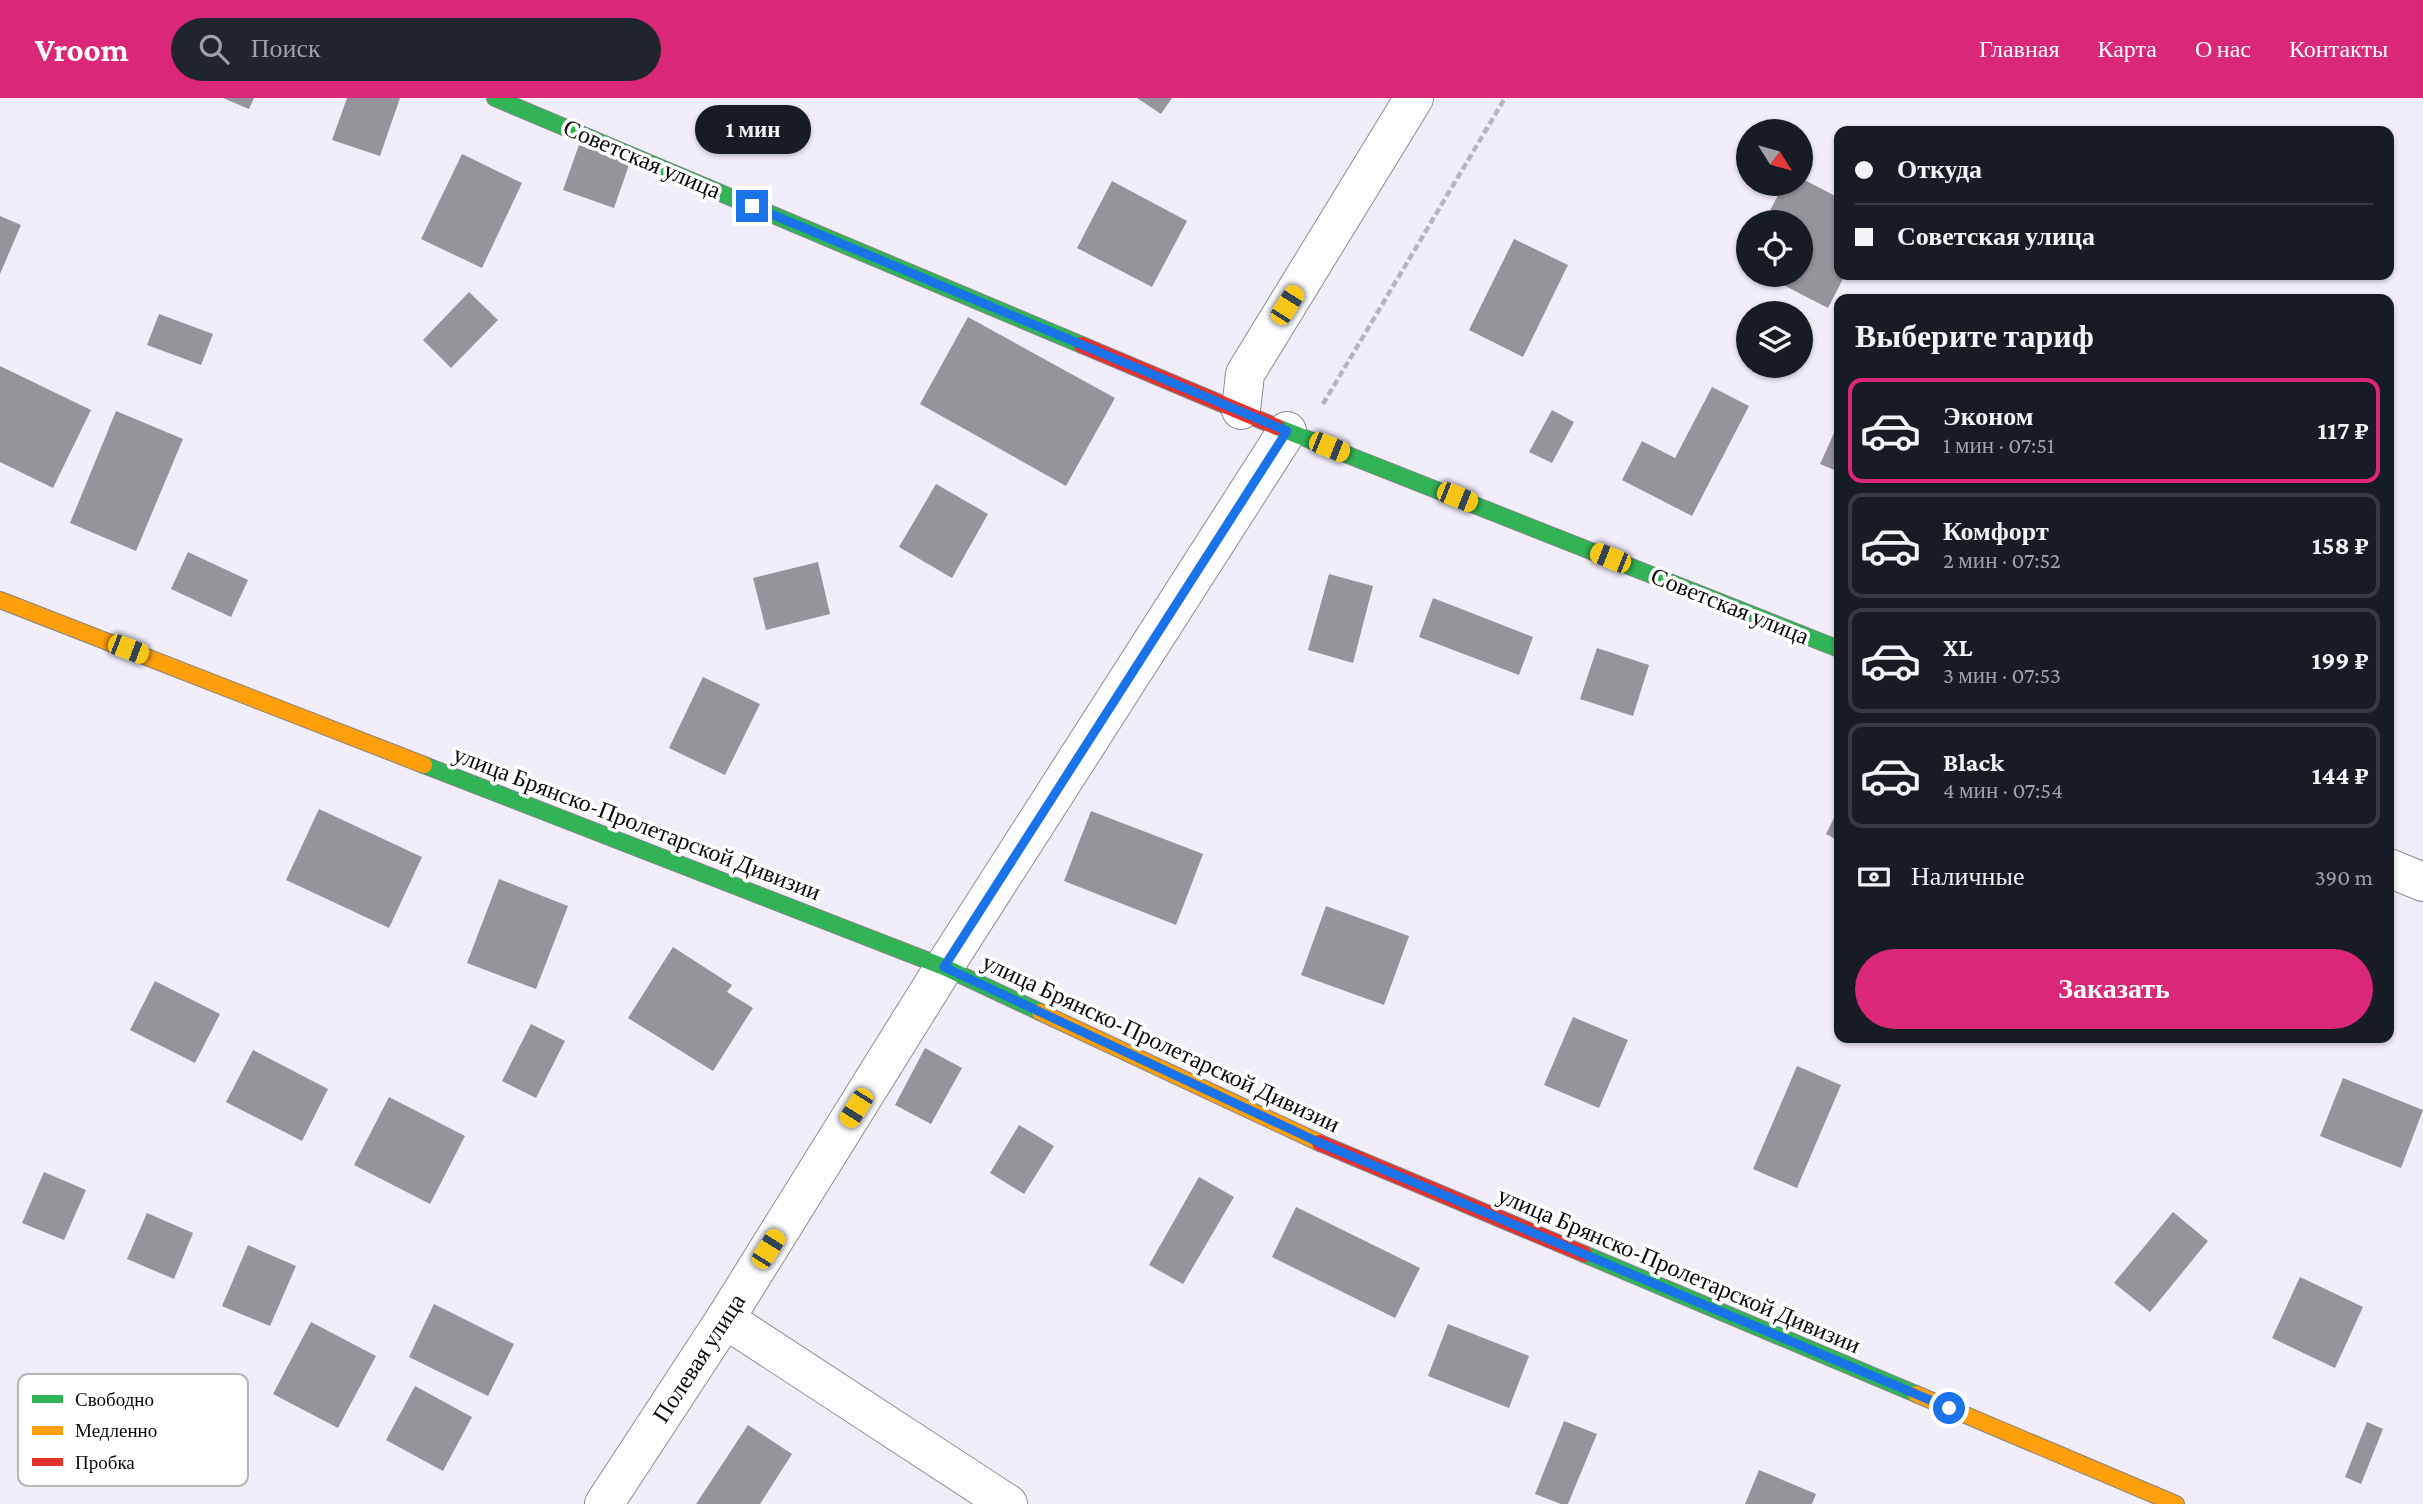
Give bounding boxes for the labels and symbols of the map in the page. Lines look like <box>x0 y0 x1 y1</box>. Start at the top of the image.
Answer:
callout: 1 мин <box>694 105 810 154</box>
street label: Советская улица <box>560 113 725 204</box>
north arrow <box>1736 119 1813 196</box>
route end <box>736 190 768 222</box>
car <box>1267 282 1308 328</box>
car <box>1306 429 1353 465</box>
car <box>1434 479 1481 515</box>
car <box>1587 540 1634 576</box>
street label: Советская улица <box>1647 562 1813 650</box>
car <box>105 632 152 666</box>
street label: улица Брянско-Пролетарской Дивизии <box>450 740 825 905</box>
street label: улица Брянско-Пролетарской Дивизии <box>978 948 1344 1138</box>
car <box>836 1085 877 1131</box>
street label: улица Брянско-Пролетарской Дивизии <box>1494 1181 1865 1358</box>
car <box>748 1226 789 1272</box>
street label: Полевая улица <box>647 1288 750 1427</box>
legend <box>18 1374 248 1486</box>
text: Свободно <box>75 1389 154 1410</box>
route start <box>1933 1392 1965 1424</box>
text: Медленно <box>75 1420 157 1441</box>
text: Пробка <box>75 1452 135 1473</box>

